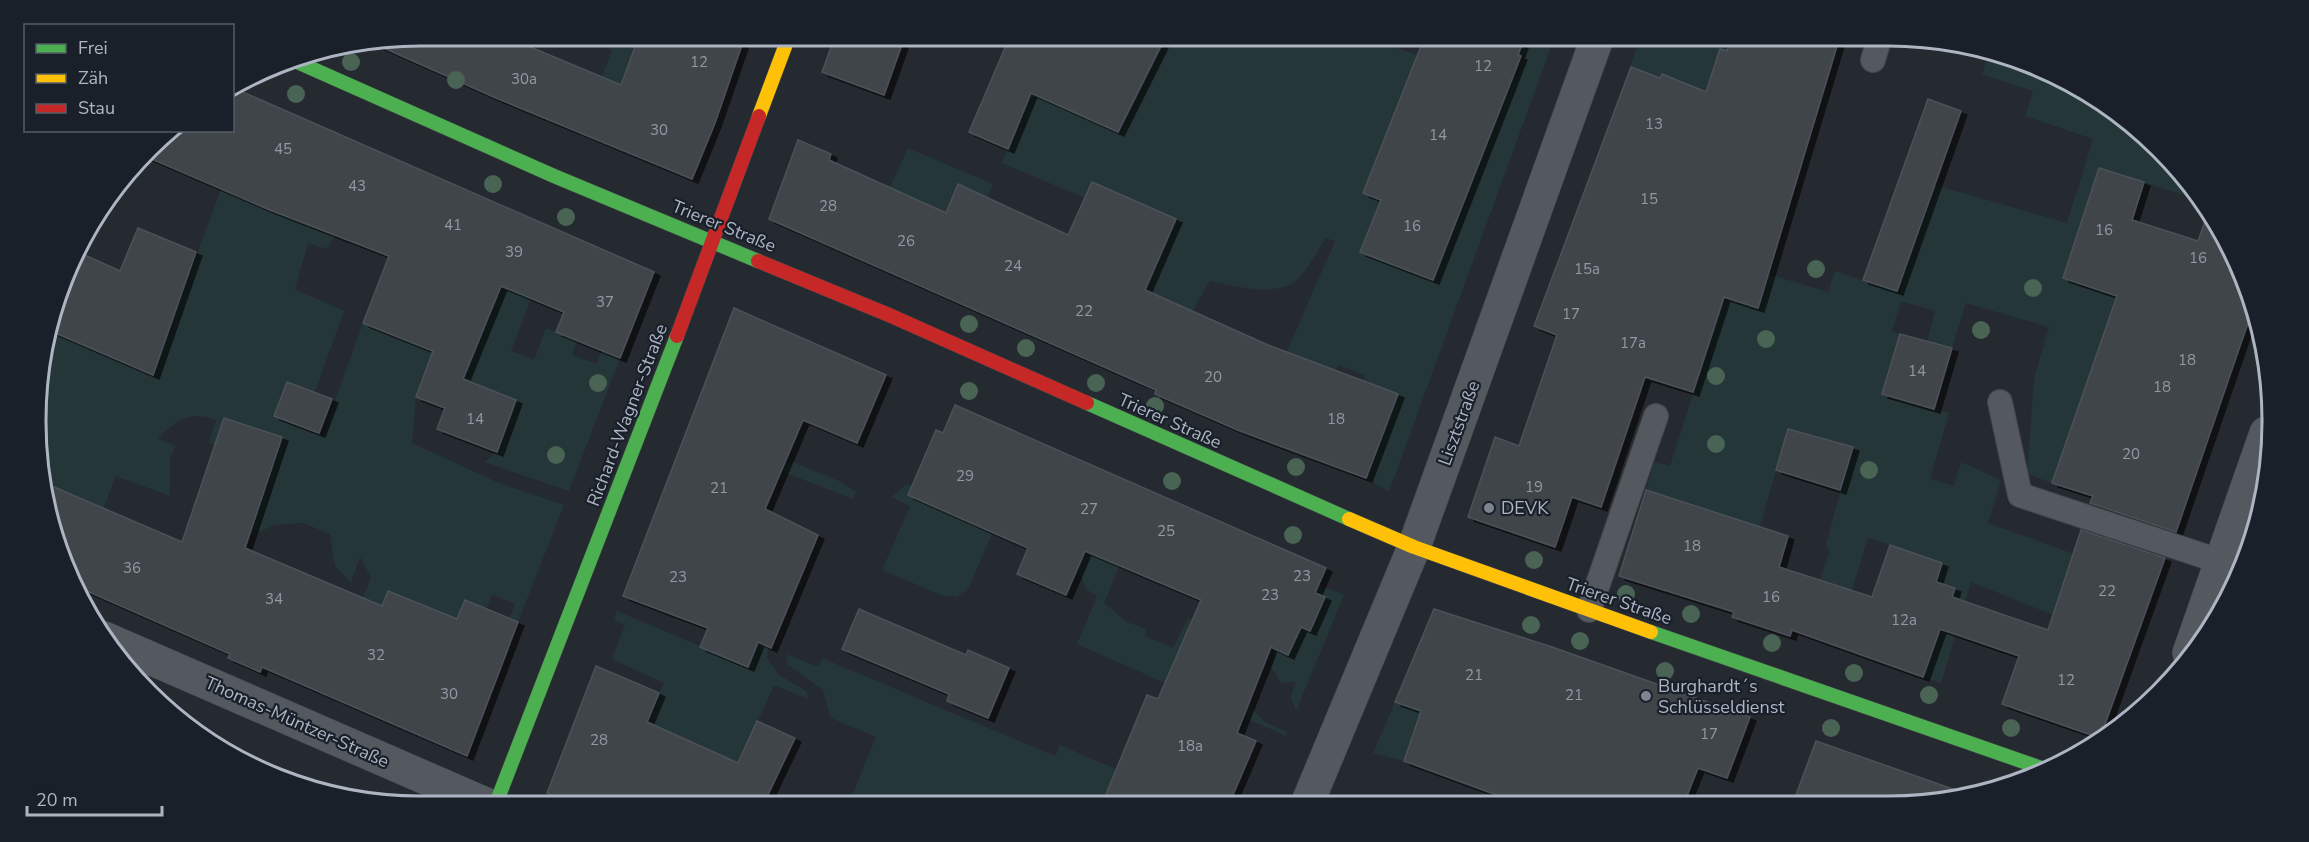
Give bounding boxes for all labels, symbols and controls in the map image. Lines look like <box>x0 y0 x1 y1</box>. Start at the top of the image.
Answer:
legend <box>24 24 234 132</box>
text: Frei <box>78 36 108 60</box>
house number: 12 <box>690 52 708 72</box>
house number: 12 <box>1474 56 1492 76</box>
text: Zäh <box>78 66 108 90</box>
house number: 30a <box>511 69 537 89</box>
text: Stau <box>78 96 115 120</box>
house number: 13 <box>1645 114 1663 134</box>
house number: 30 <box>650 120 668 140</box>
house number: 14 <box>1429 125 1447 145</box>
house number: 45 <box>274 139 292 159</box>
house number: 43 <box>348 176 366 196</box>
house number: 15 <box>1640 189 1658 209</box>
street label: Trierer Straße <box>668 194 780 258</box>
house number: 28 <box>819 196 837 216</box>
house number: 41 <box>444 215 462 235</box>
house number: 16 <box>1403 216 1421 236</box>
house number: 16 <box>2095 220 2113 240</box>
house number: 26 <box>897 231 915 251</box>
house number: 39 <box>505 242 523 262</box>
house number: 16 <box>2189 248 2207 268</box>
house number: 24 <box>1004 256 1022 276</box>
house number: 15a <box>1574 259 1600 279</box>
house number: 37 <box>596 292 614 312</box>
house number: 22 <box>1075 301 1093 321</box>
house number: 17 <box>1562 304 1580 324</box>
street label: Richard-Wagner-Straße <box>581 320 673 510</box>
house number: 17a <box>1620 333 1646 353</box>
house number: 18 <box>2178 350 2196 370</box>
house number: 14 <box>1908 361 1926 381</box>
house number: 20 <box>1204 367 1222 387</box>
street label: Lisztstraße <box>1433 377 1485 469</box>
house number: 18 <box>2153 377 2171 397</box>
street label: Trierer Straße <box>1115 388 1225 454</box>
house number: 14 <box>466 409 484 429</box>
house number: 18 <box>1327 409 1345 429</box>
house number: 20 <box>2122 444 2140 464</box>
house number: 29 <box>956 466 974 486</box>
house number: 19 <box>1525 477 1543 497</box>
house number: 21 <box>710 478 728 498</box>
place label: DEVK <box>1501 496 1549 520</box>
house number: 27 <box>1080 499 1098 519</box>
marker: DEVK <box>1482 501 1496 515</box>
house number: 25 <box>1157 521 1175 541</box>
house number: 18 <box>1683 536 1701 556</box>
house number: 36 <box>123 558 141 578</box>
house number: 23 <box>1293 566 1311 586</box>
house number: 23 <box>669 567 687 587</box>
street label: Trierer Straße <box>1563 572 1675 630</box>
house number: 22 <box>2098 581 2116 601</box>
house number: 23 <box>1261 585 1279 605</box>
house number: 16 <box>1762 587 1780 607</box>
house number: 34 <box>265 589 283 609</box>
house number: 12a <box>1891 610 1917 630</box>
house number: 32 <box>367 645 385 665</box>
house number: 21 <box>1465 665 1483 685</box>
house number: 12 <box>2057 670 2075 690</box>
street label: Thomas-Müntzer-Straße <box>201 671 393 773</box>
place label: Burghardt´s Schlüsseldienst <box>1658 674 1785 719</box>
house number: 30 <box>440 684 458 704</box>
house number: 21 <box>1565 685 1583 705</box>
marker: Burghardt´s Schlüsseldienst <box>1639 689 1653 703</box>
house number: 17 <box>1700 724 1718 744</box>
house number: 28 <box>590 730 608 750</box>
house number: 18a <box>1177 736 1203 756</box>
scale bar <box>27 779 162 817</box>
text: 20 m <box>36 788 78 812</box>

